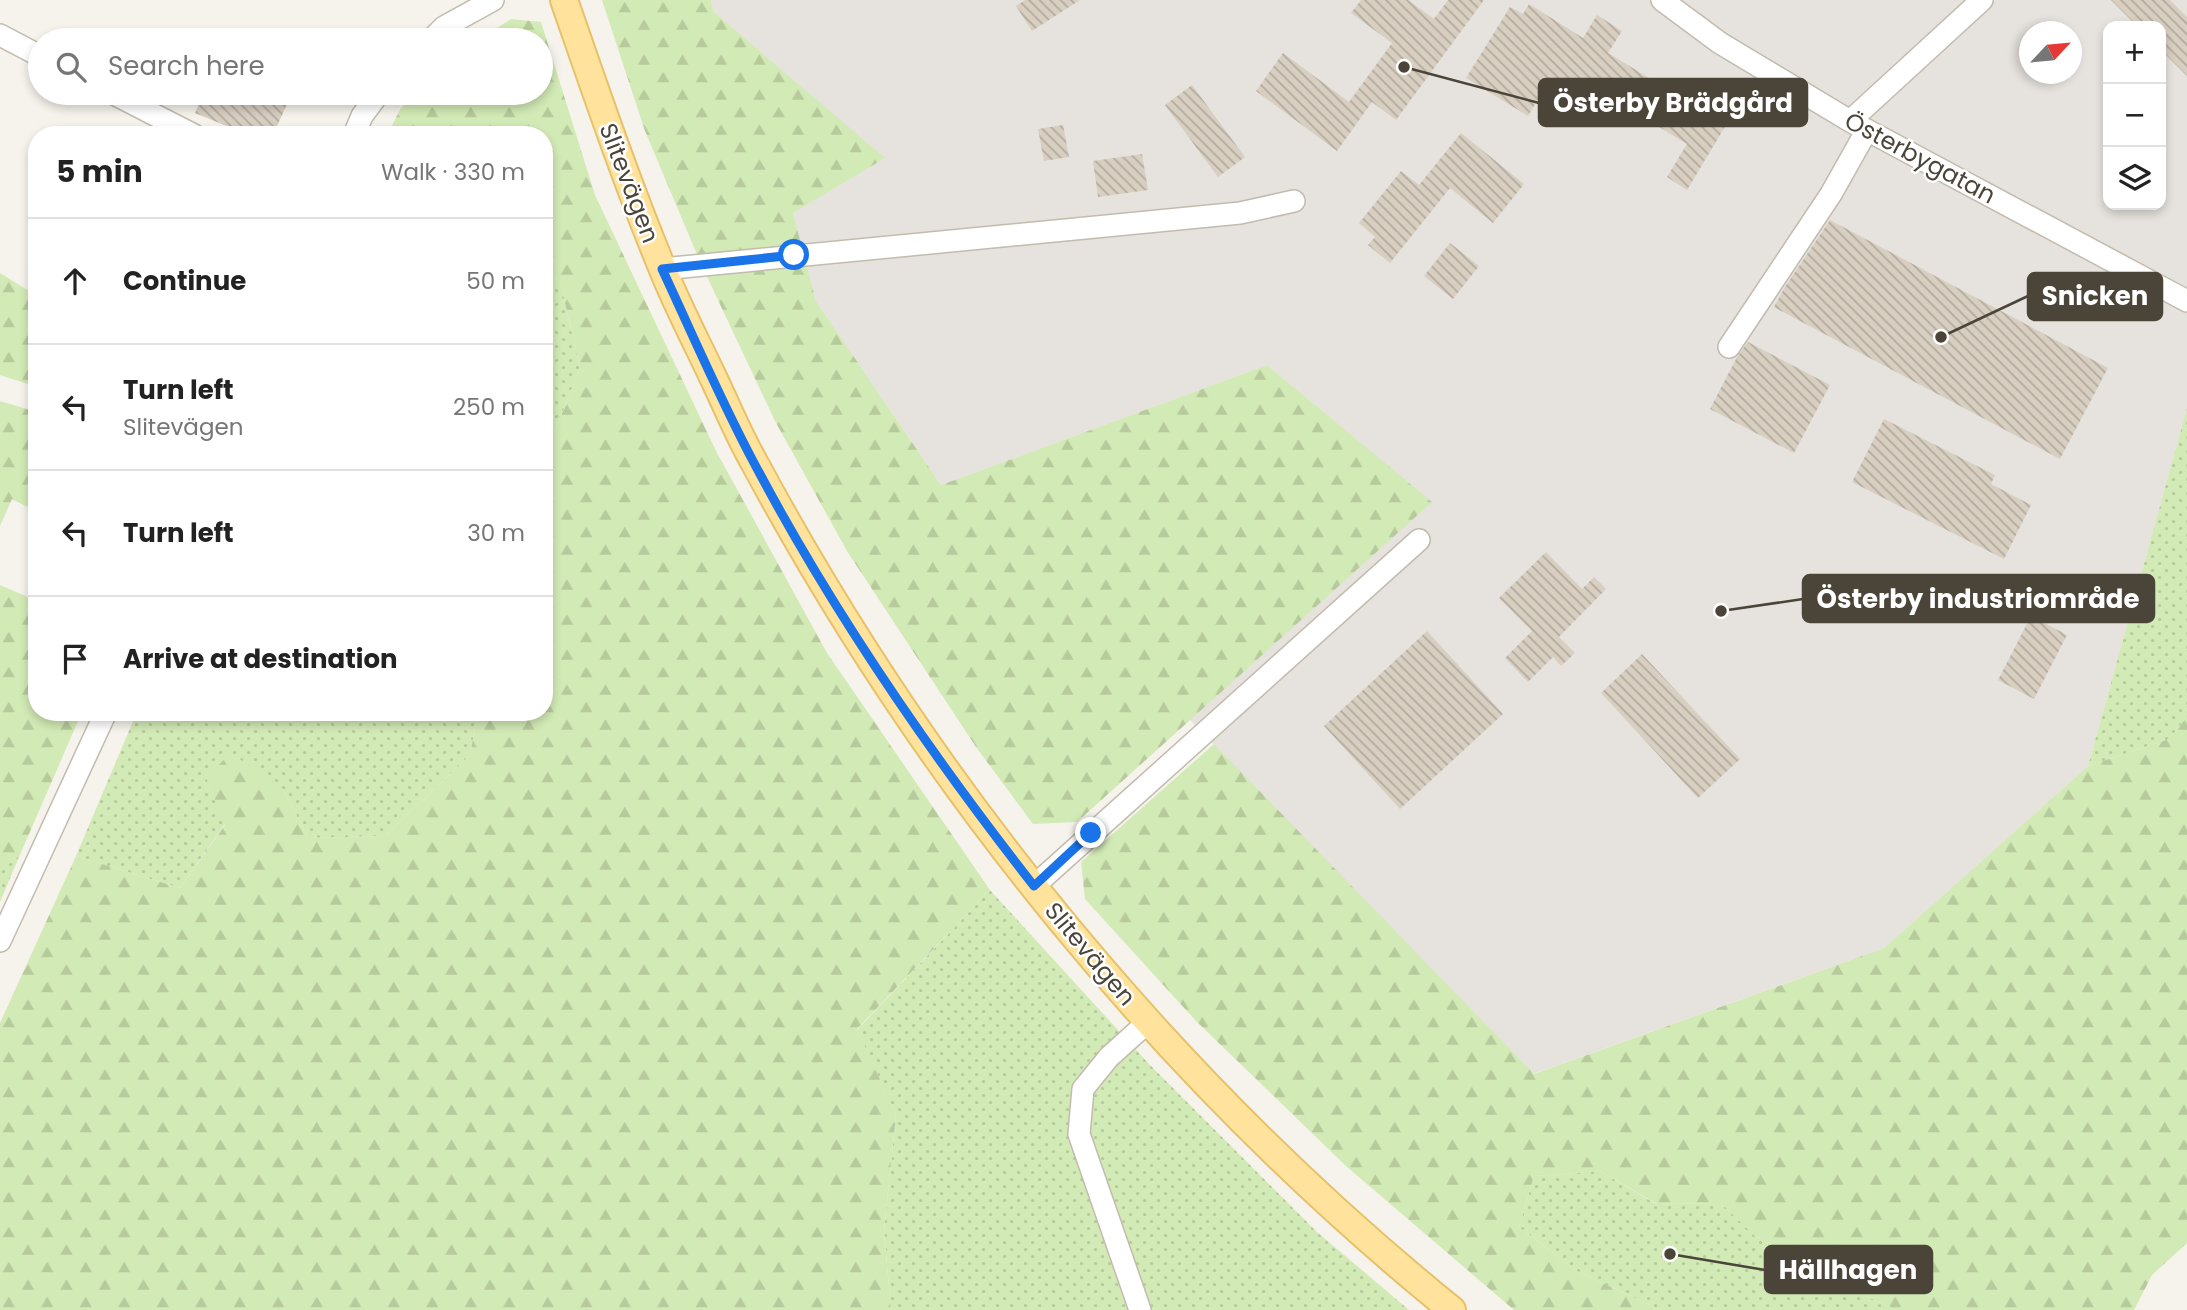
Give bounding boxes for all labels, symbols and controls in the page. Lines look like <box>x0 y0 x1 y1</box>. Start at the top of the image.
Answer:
north arrow <box>2019 21 2082 84</box>
map controls <box>2103 21 2166 210</box>
button: + <box>2103 21 2166 84</box>
search box <box>28 28 553 105</box>
icon: search <box>52 48 90 86</box>
text: Search here <box>108 48 265 84</box>
callout: Österby Brädgård <box>1539 79 1807 126</box>
button: − <box>2103 84 2166 147</box>
text: Österby Brädgård <box>1553 85 1793 121</box>
street label: Österbygatan <box>1839 104 2001 211</box>
street label: Slitevägen <box>592 118 667 247</box>
button: layers <box>2103 147 2166 210</box>
text: 5 min <box>56 150 143 193</box>
text: Walk · 330 m <box>381 156 525 188</box>
route start <box>778 239 809 270</box>
icon: ahead <box>56 262 94 300</box>
text: Continue <box>123 263 246 299</box>
text: 50 m <box>466 265 525 297</box>
callout: Snicken <box>2028 273 2162 320</box>
text: Snicken <box>2042 278 2148 314</box>
text: Turn left <box>123 372 234 408</box>
icon: left <box>56 388 94 426</box>
text: 250 m <box>453 391 525 423</box>
text: Slitevägen <box>123 411 243 443</box>
icon: left <box>56 514 94 552</box>
text: Turn left <box>123 515 234 551</box>
text: 30 m <box>467 517 525 549</box>
callout: Österby industriområde <box>1803 575 2154 622</box>
text: Österby industriområde <box>1816 581 2140 617</box>
icon: arrive <box>56 640 94 678</box>
text: Arrive at destination <box>123 641 398 677</box>
route end <box>1075 817 1106 848</box>
street label: Slitevägen <box>1037 895 1143 1012</box>
callout: Hällhagen <box>1765 1246 1932 1293</box>
text: Hällhagen <box>1779 1252 1917 1288</box>

